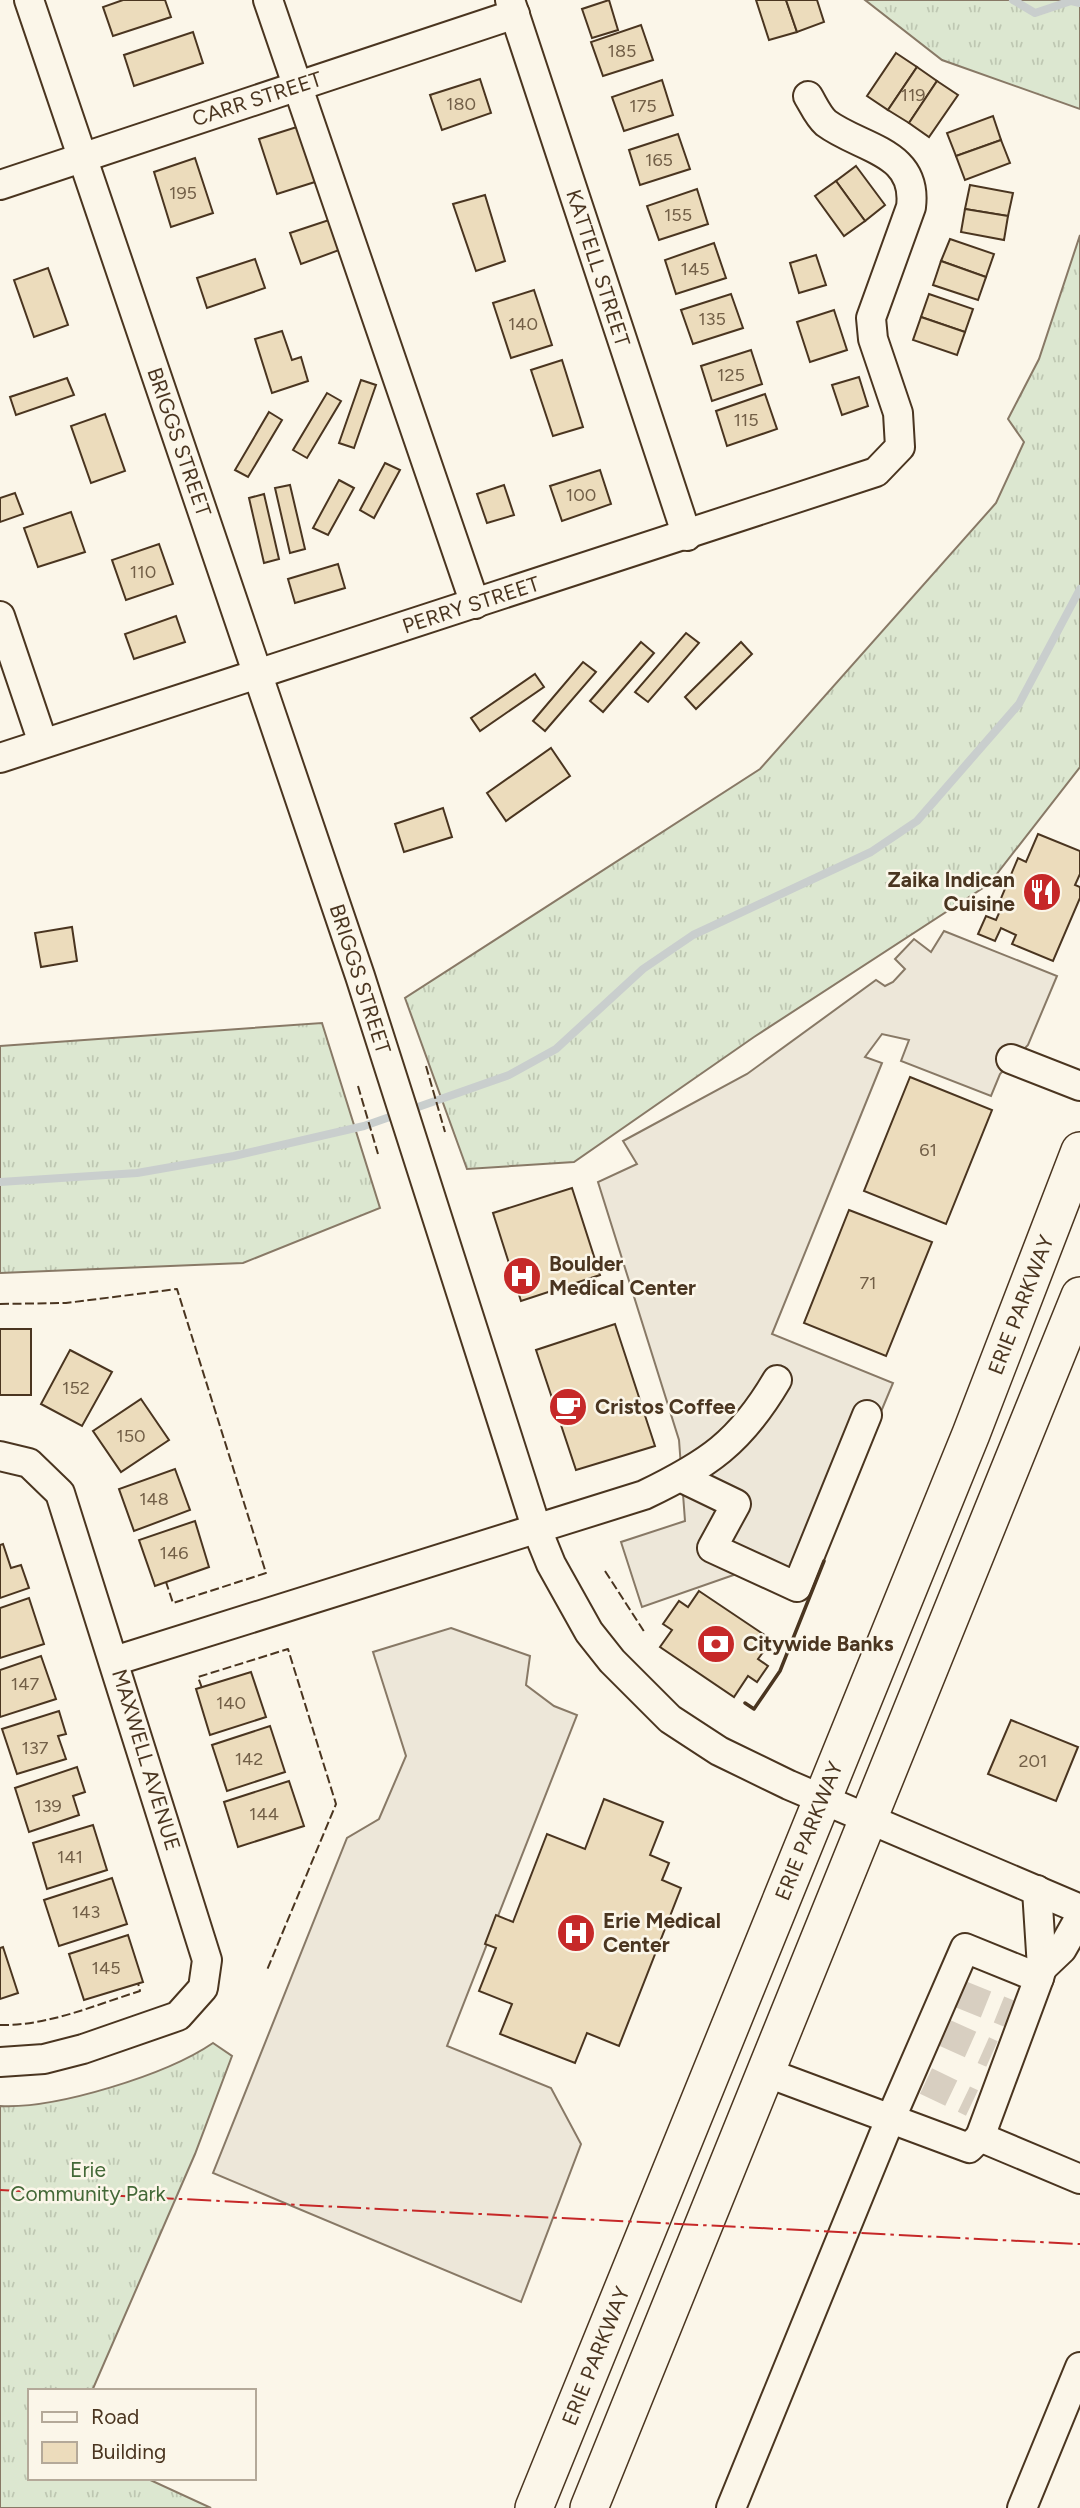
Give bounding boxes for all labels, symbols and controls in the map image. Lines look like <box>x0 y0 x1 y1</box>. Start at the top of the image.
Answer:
house number: 185 <box>608 40 636 62</box>
street label: CARR STREET <box>189 66 325 131</box>
house number: 119 <box>900 84 926 106</box>
house number: 180 <box>446 93 476 115</box>
house number: 175 <box>629 95 657 117</box>
house number: 165 <box>645 149 673 171</box>
house number: 195 <box>169 182 197 204</box>
street label: KATTELL STREET <box>561 186 636 350</box>
house number: 155 <box>664 204 692 226</box>
house number: 145 <box>681 258 709 280</box>
house number: 135 <box>698 308 726 330</box>
house number: 140 <box>508 313 538 335</box>
street label: BRIGGS STREET <box>142 364 217 520</box>
house number: 125 <box>717 364 745 386</box>
house number: 115 <box>733 409 759 431</box>
house number: 100 <box>566 484 596 506</box>
house number: 110 <box>130 561 156 583</box>
street label: PERRY STREET <box>399 570 543 638</box>
place label: Zaika Indican Cuisine <box>888 867 1015 916</box>
restaurant icon: Zaika Indican Cuisine <box>1021 871 1063 913</box>
street label: BRIGGS STREET <box>325 901 397 1057</box>
house number: 61 <box>919 1139 937 1161</box>
street label: ERIE PARKWAY <box>982 1231 1059 1378</box>
place label: Boulder Medical Center <box>549 1251 696 1300</box>
hospital icon: Boulder Medical Center <box>501 1255 543 1297</box>
house number: 71 <box>859 1272 877 1294</box>
house number: 152 <box>62 1377 90 1399</box>
cafe icon: Cristos Coffee <box>547 1386 589 1428</box>
place label: Cristos Coffee <box>595 1394 736 1419</box>
house number: 150 <box>116 1425 146 1447</box>
house number: 148 <box>139 1488 169 1510</box>
house number: 146 <box>160 1542 188 1564</box>
bank icon: Citywide Banks <box>695 1623 737 1665</box>
place label: Citywide Banks <box>743 1631 894 1656</box>
street label: MAXWELL AVENUE <box>107 1666 186 1854</box>
house number: 147 <box>11 1673 39 1695</box>
house number: 140 <box>216 1692 246 1714</box>
house number: 137 <box>22 1737 49 1759</box>
house number: 142 <box>235 1748 263 1770</box>
house number: 201 <box>1018 1750 1048 1772</box>
street label: ERIE PARKWAY <box>769 1758 848 1904</box>
house number: 139 <box>34 1795 62 1817</box>
house number: 144 <box>249 1803 279 1825</box>
house number: 141 <box>57 1846 83 1868</box>
house number: 143 <box>72 1901 100 1923</box>
place label: Erie Medical Center <box>603 1908 721 1957</box>
hospital icon: Erie Medical Center <box>555 1912 597 1954</box>
house number: 145 <box>92 1957 120 1979</box>
park label: Erie Community Park <box>10 2157 167 2206</box>
street label: ERIE PARKWAY <box>556 2283 635 2429</box>
legend <box>28 2389 256 2480</box>
text: Road <box>91 2404 139 2429</box>
text: Building <box>91 2439 166 2464</box>

